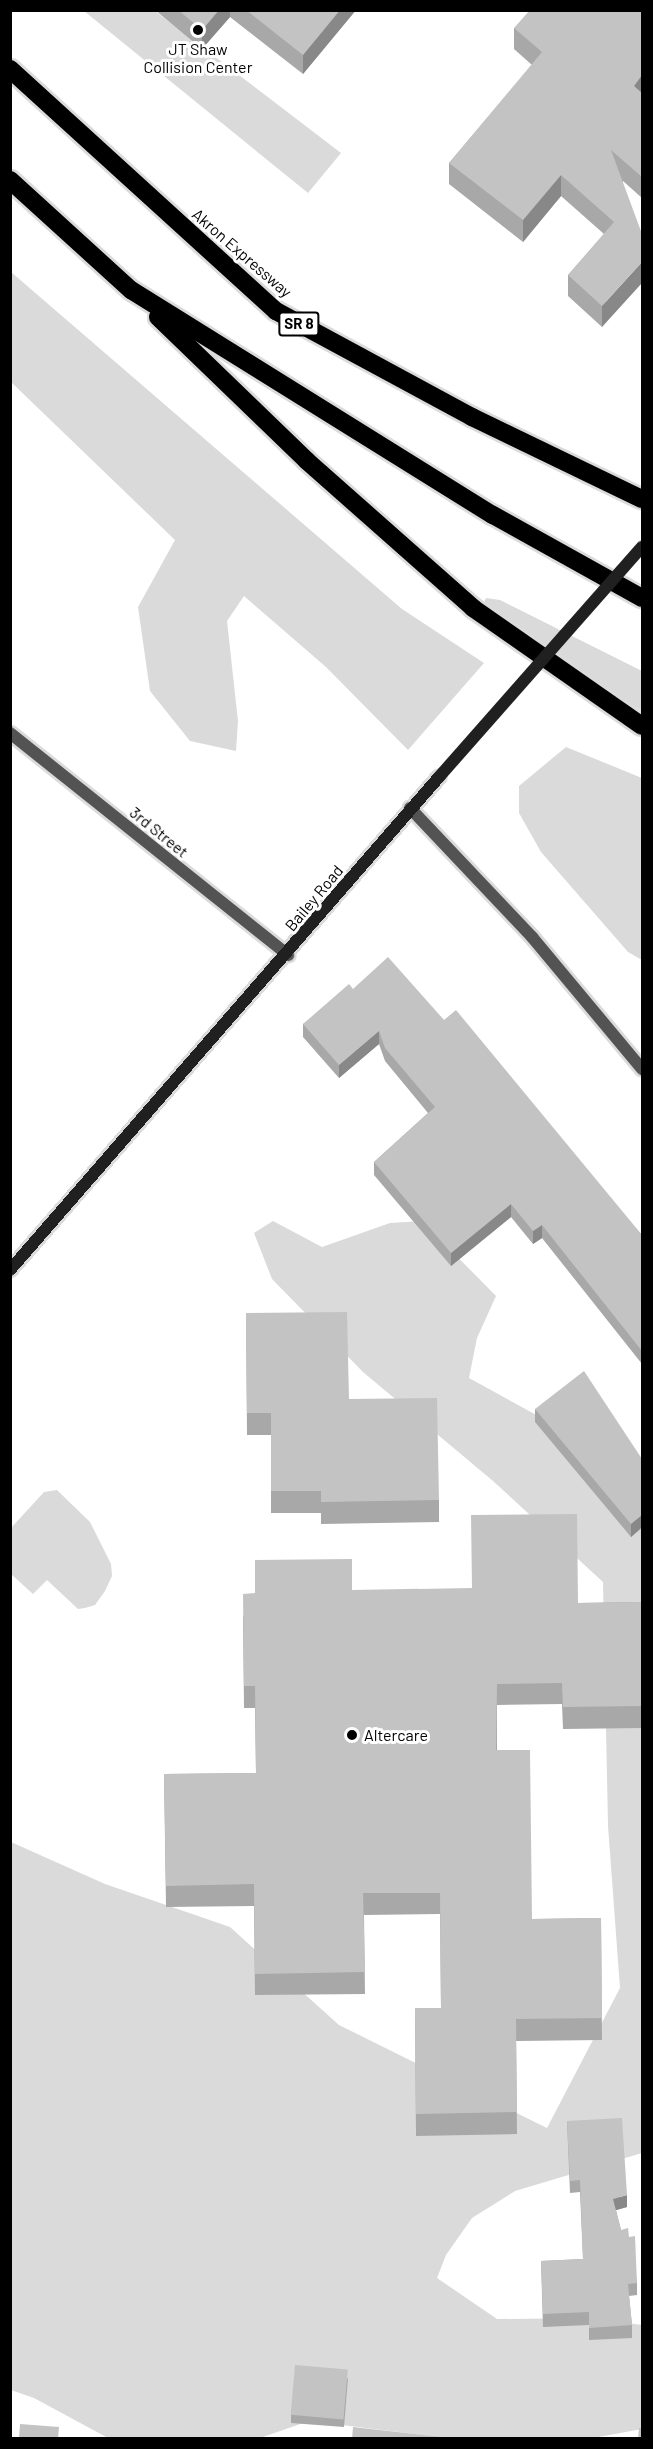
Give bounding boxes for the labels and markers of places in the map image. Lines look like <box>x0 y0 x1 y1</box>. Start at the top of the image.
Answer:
marker: JT Shaw Collision Center <box>191 23 205 37</box>
place label: JT Shaw Collision Center <box>144 39 252 77</box>
place label: Altercare <box>364 1725 428 1745</box>
marker: Altercare <box>345 1728 359 1742</box>

